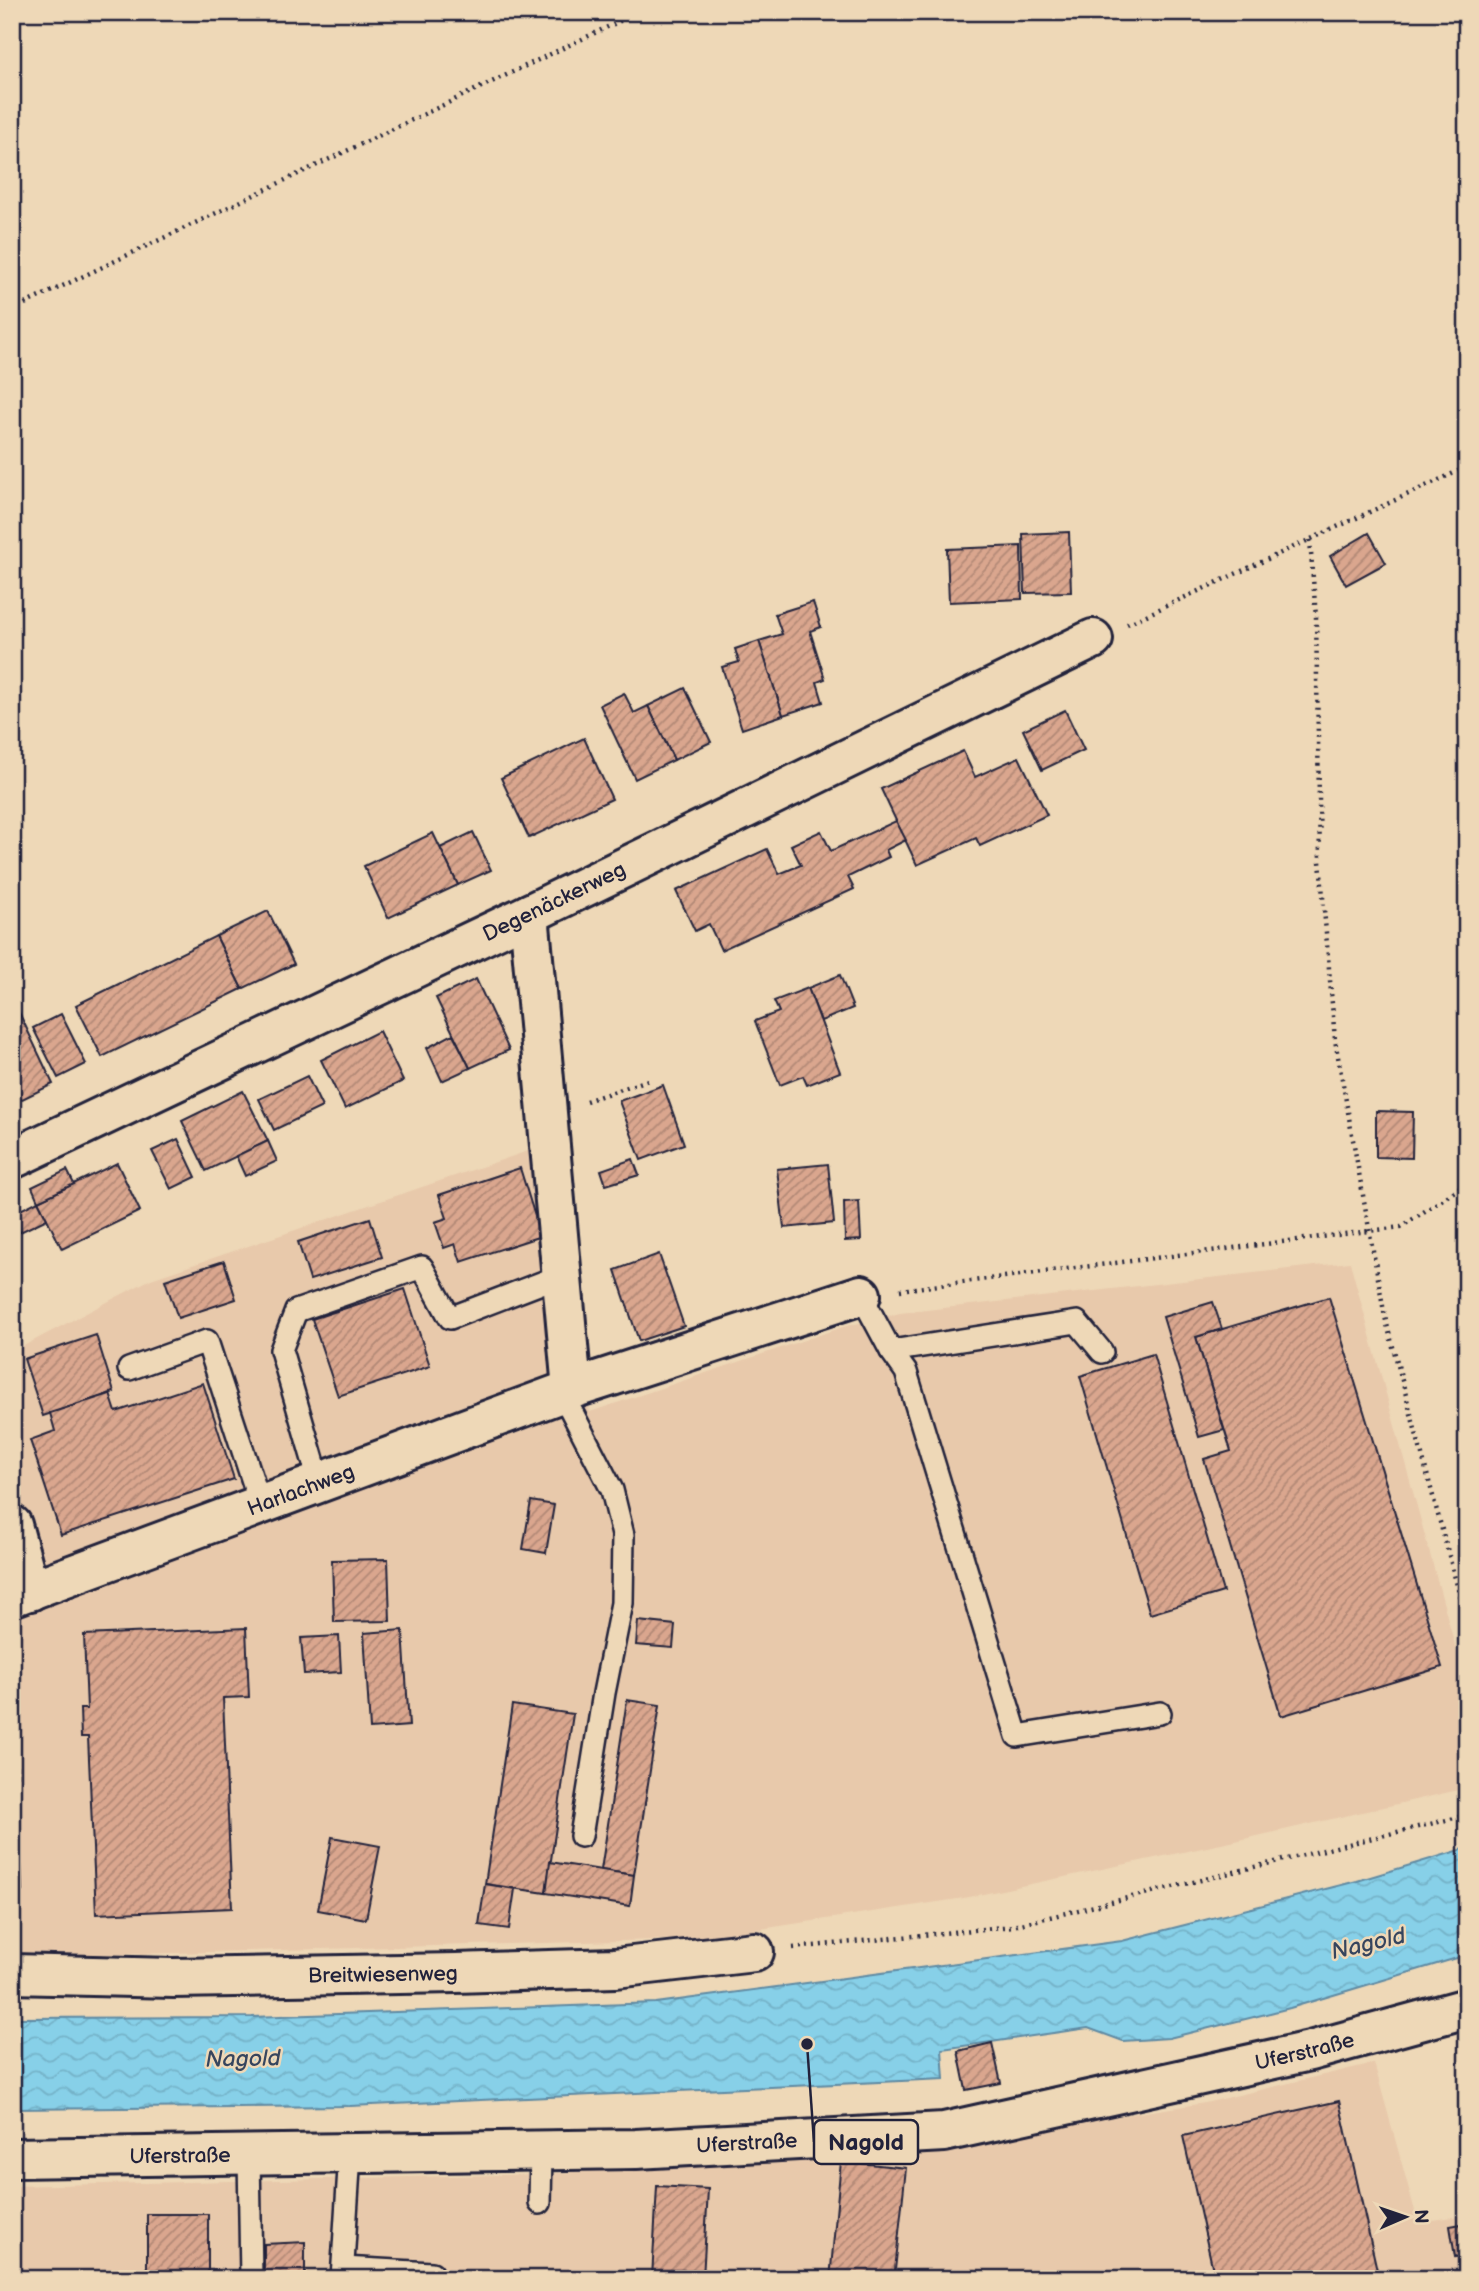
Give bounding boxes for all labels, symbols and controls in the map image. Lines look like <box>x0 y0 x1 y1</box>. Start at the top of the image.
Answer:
street label: Degenäckerweg <box>479 857 630 947</box>
street label: Harlachweg <box>244 1459 358 1522</box>
water label: Nagold <box>1328 1922 1409 1966</box>
street label: Breitwiesenweg <box>308 1961 458 1989</box>
street label: Uferstraße <box>1253 2027 1357 2076</box>
water label: Nagold <box>205 2044 282 2074</box>
callout: Nagold <box>814 2120 918 2164</box>
street label: Uferstraße <box>696 2128 798 2159</box>
text: Nagold <box>828 2129 904 2157</box>
street label: Uferstraße <box>129 2143 231 2169</box>
north arrow <box>1370 2182 1440 2252</box>
text: N <box>1409 2209 1432 2224</box>

